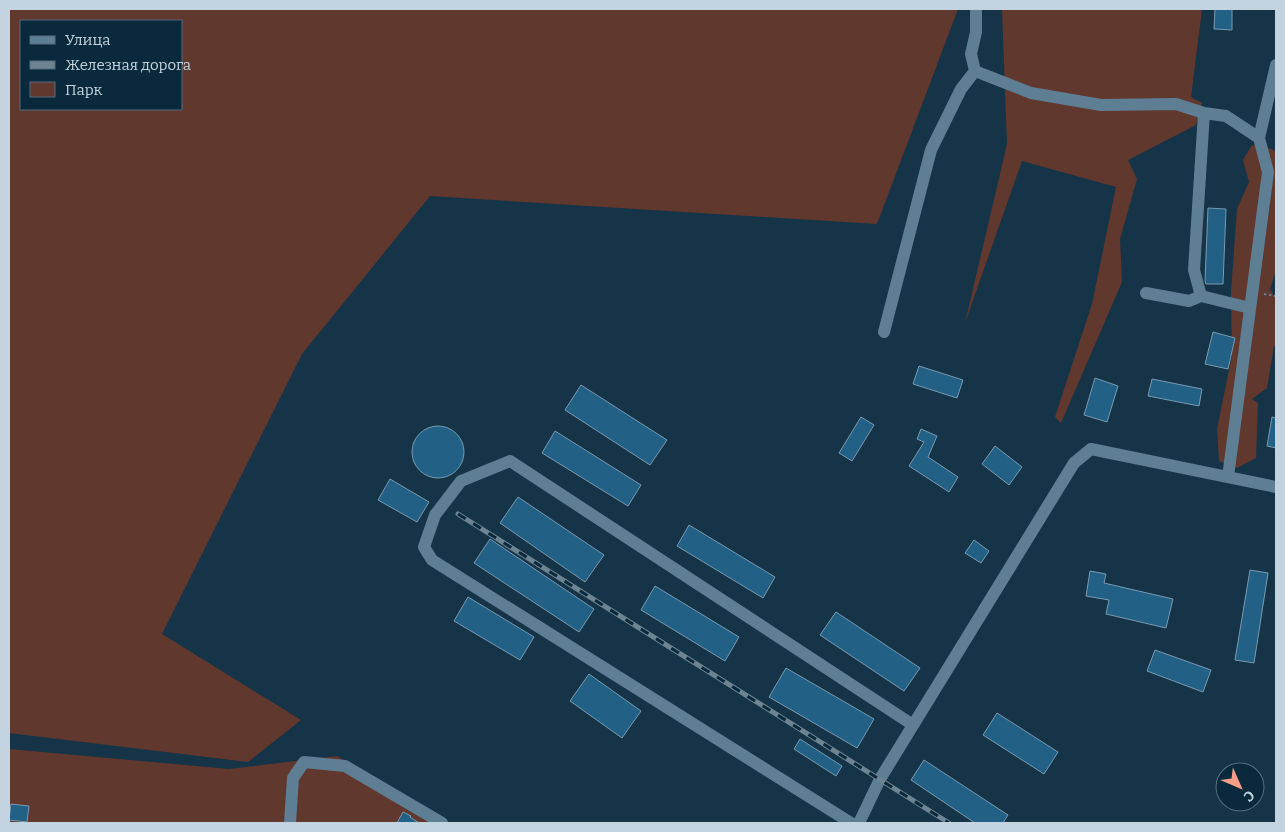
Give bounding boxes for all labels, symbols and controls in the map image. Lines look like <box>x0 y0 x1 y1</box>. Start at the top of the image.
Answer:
legend <box>20 20 182 110</box>
text: Улица <box>65 31 111 49</box>
text: Железная дорога <box>65 56 191 74</box>
text: Парк <box>65 81 103 99</box>
north arrow <box>1215 762 1265 812</box>
text: С <box>1240 787 1258 805</box>

